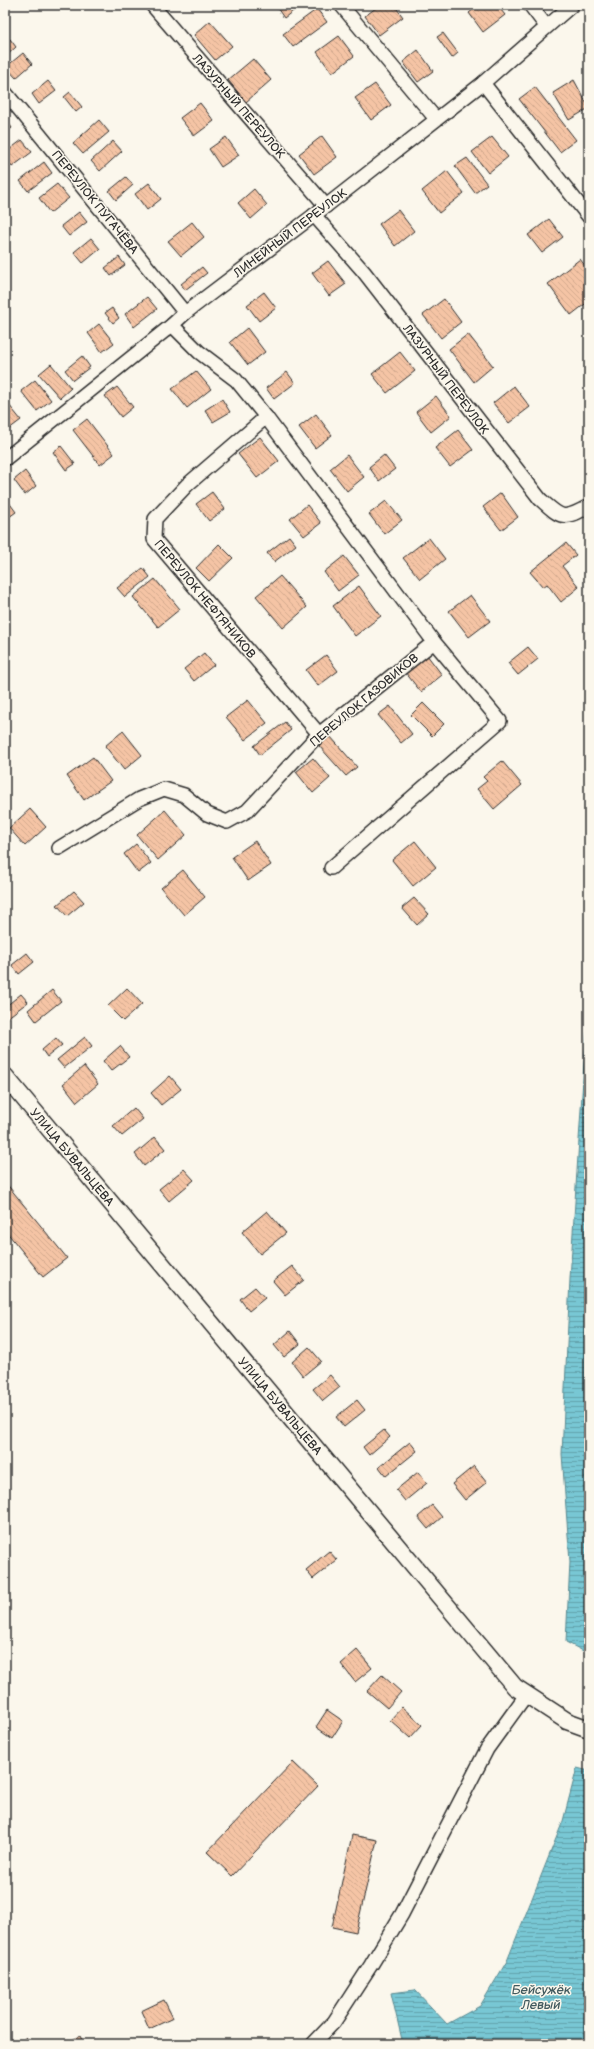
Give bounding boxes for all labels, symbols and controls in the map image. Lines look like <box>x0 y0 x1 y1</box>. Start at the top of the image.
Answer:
street label: ЛАЗУРНЫЙ ПЕРЕУЛОК <box>189 50 288 162</box>
street label: ПЕРЕУЛОК ПУГАЧЁВА <box>48 147 142 258</box>
street label: ЛИНЕЙНЫЙ ПЕРЕУЛОК <box>230 186 350 281</box>
street label: ЛАЗУРНЫЙ ПЕРЕУЛОК <box>399 321 492 437</box>
street label: ПЕРЕУЛОК НЕФТЯНИКОВ <box>151 537 259 662</box>
street label: ПЕРЕУЛОК ГАЗОВИКОВ <box>307 650 422 750</box>
street label: УЛИЦА БУВАЛЬЦЕВА <box>26 1106 117 1210</box>
street label: УЛИЦА БУВАЛЬЦЕВА <box>234 1355 325 1459</box>
water label: Бейсужёк Левый <box>511 1982 571 2013</box>

